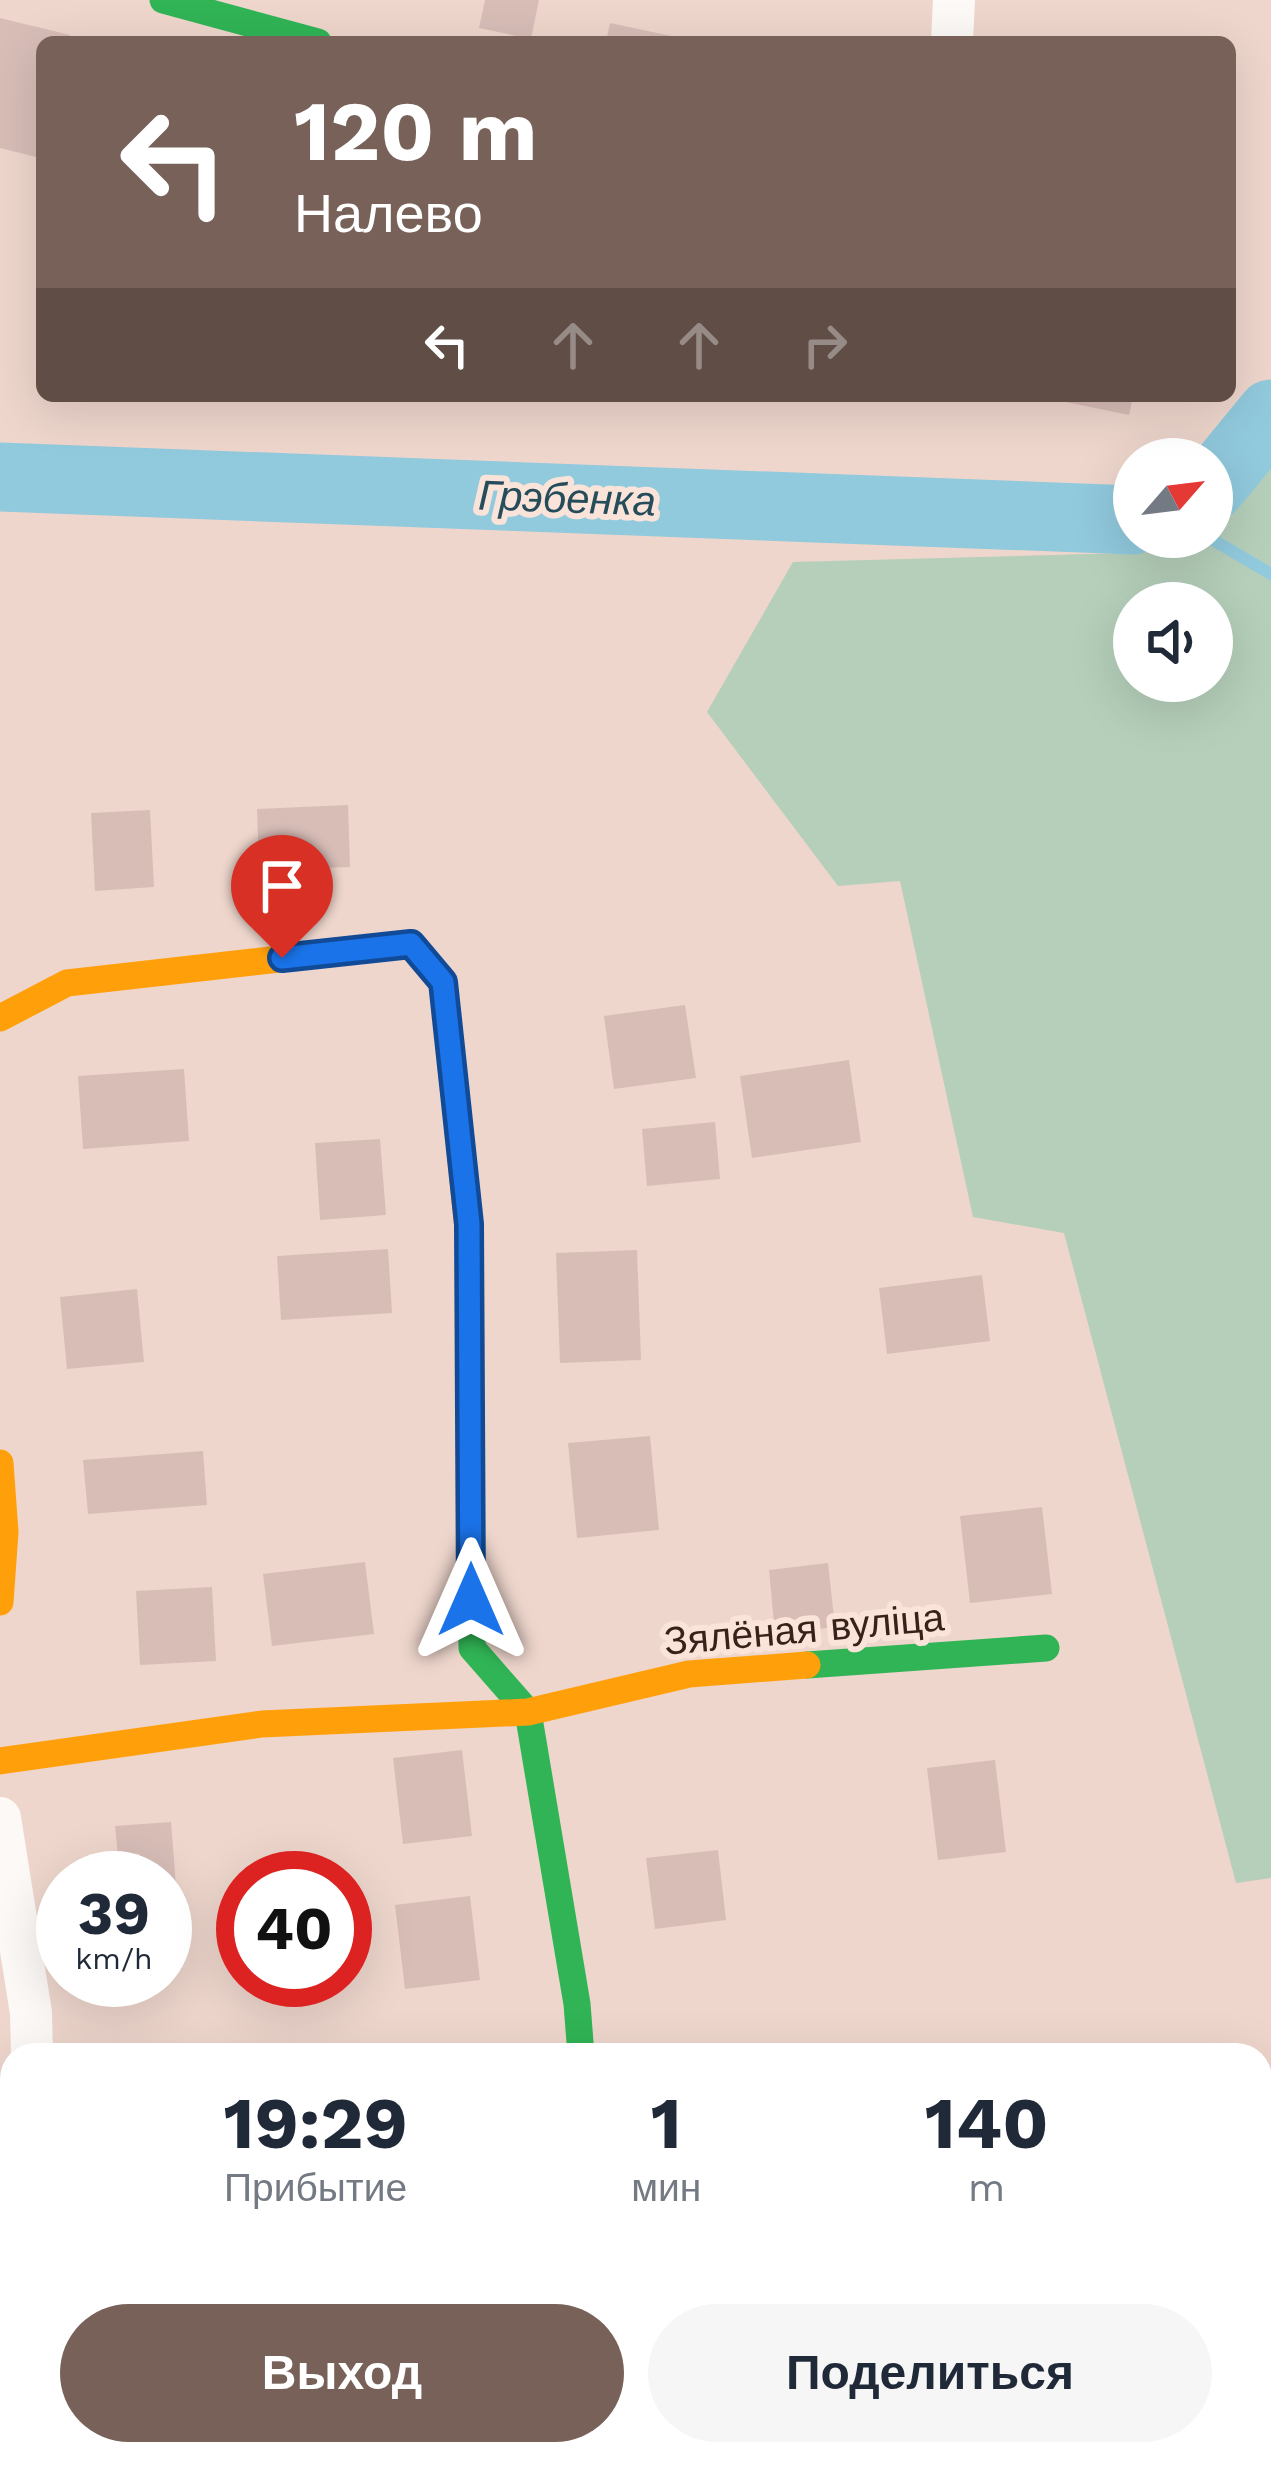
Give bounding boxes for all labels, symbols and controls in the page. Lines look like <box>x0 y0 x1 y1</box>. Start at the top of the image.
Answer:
text: 120 m <box>294 82 537 180</box>
icon: left <box>96 84 252 240</box>
text: Налево <box>294 182 483 245</box>
icon: left <box>414 312 480 378</box>
icon: ahead <box>540 312 606 378</box>
icon: ahead <box>666 312 732 378</box>
icon: right <box>792 312 858 378</box>
north arrow <box>1113 438 1233 558</box>
map controls <box>1113 438 1233 702</box>
water label: Грэбенка <box>477 470 657 526</box>
button: sound <box>1113 582 1233 702</box>
pin <box>231 835 333 958</box>
icon: arrive <box>249 853 315 919</box>
position arrow <box>408 1537 534 1663</box>
street label: Зялёная вуліца <box>662 1594 946 1664</box>
speed limit sign: 40 <box>216 1851 372 2007</box>
text: 39 <box>78 1878 150 1949</box>
text: km/h <box>75 1941 153 1976</box>
text: 19:29 <box>223 2081 408 2165</box>
text: 1 <box>651 2081 682 2165</box>
text: 140 <box>925 2081 1049 2165</box>
text: Прибытие <box>224 2165 407 2210</box>
text: мин <box>631 2165 701 2210</box>
text: m <box>968 2165 1005 2210</box>
button: Выход <box>60 2304 624 2442</box>
button: Поделиться <box>648 2304 1212 2442</box>

